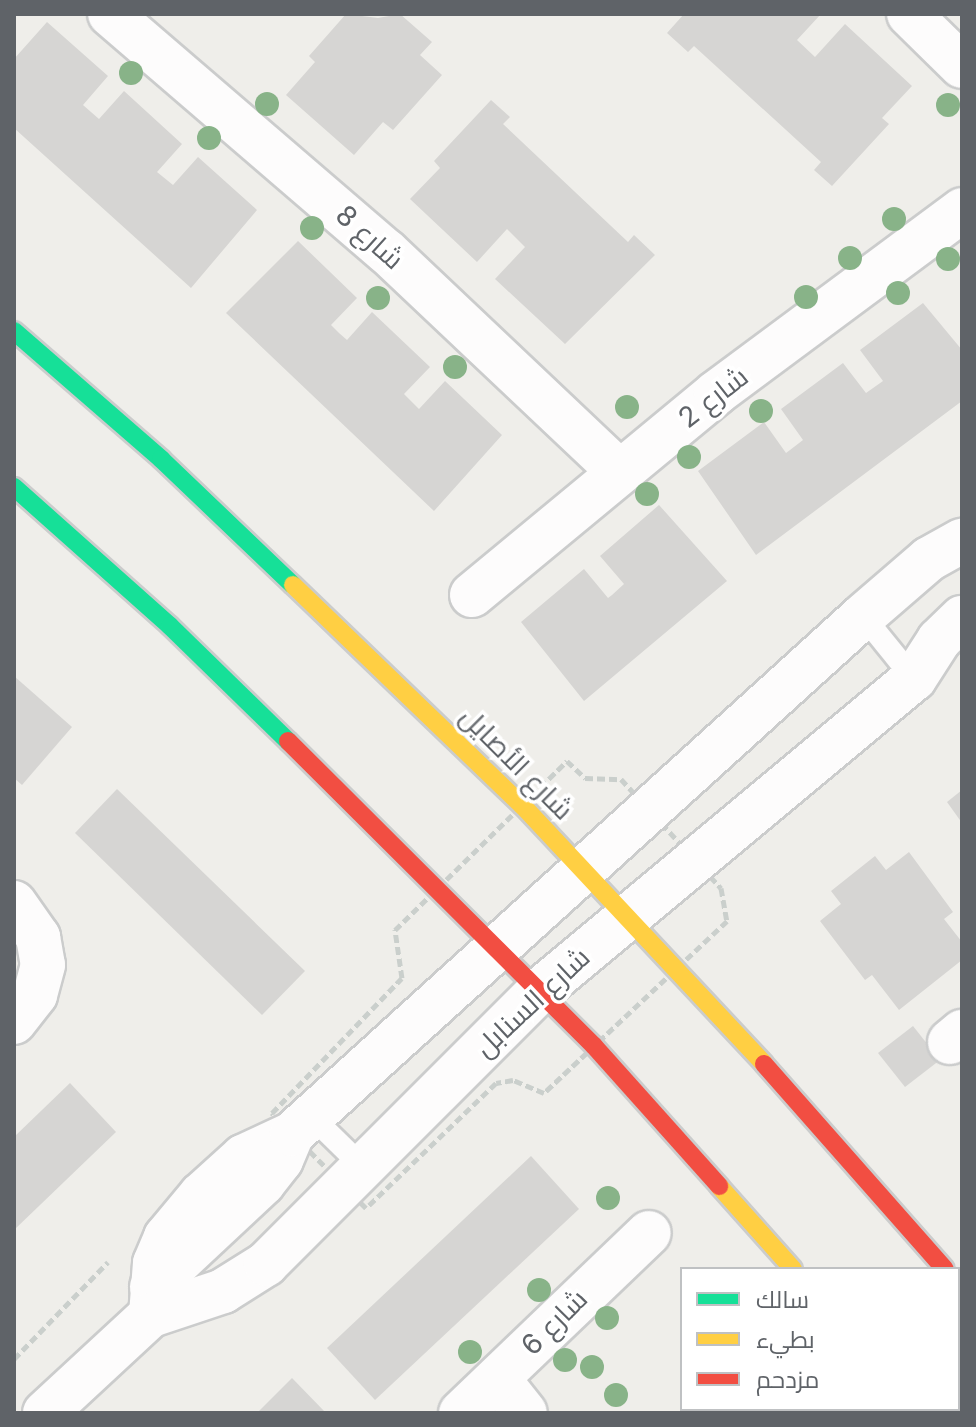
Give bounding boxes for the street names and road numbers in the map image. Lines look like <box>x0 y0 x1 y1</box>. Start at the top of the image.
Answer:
street label: شارع 8 <box>329 198 411 276</box>
street label: شارع 2 <box>671 359 755 435</box>
street label: شارع الأصايل <box>454 700 580 826</box>
street label: شارع السنابل <box>468 940 596 1064</box>
street label: شارع 6 <box>514 1282 594 1362</box>

